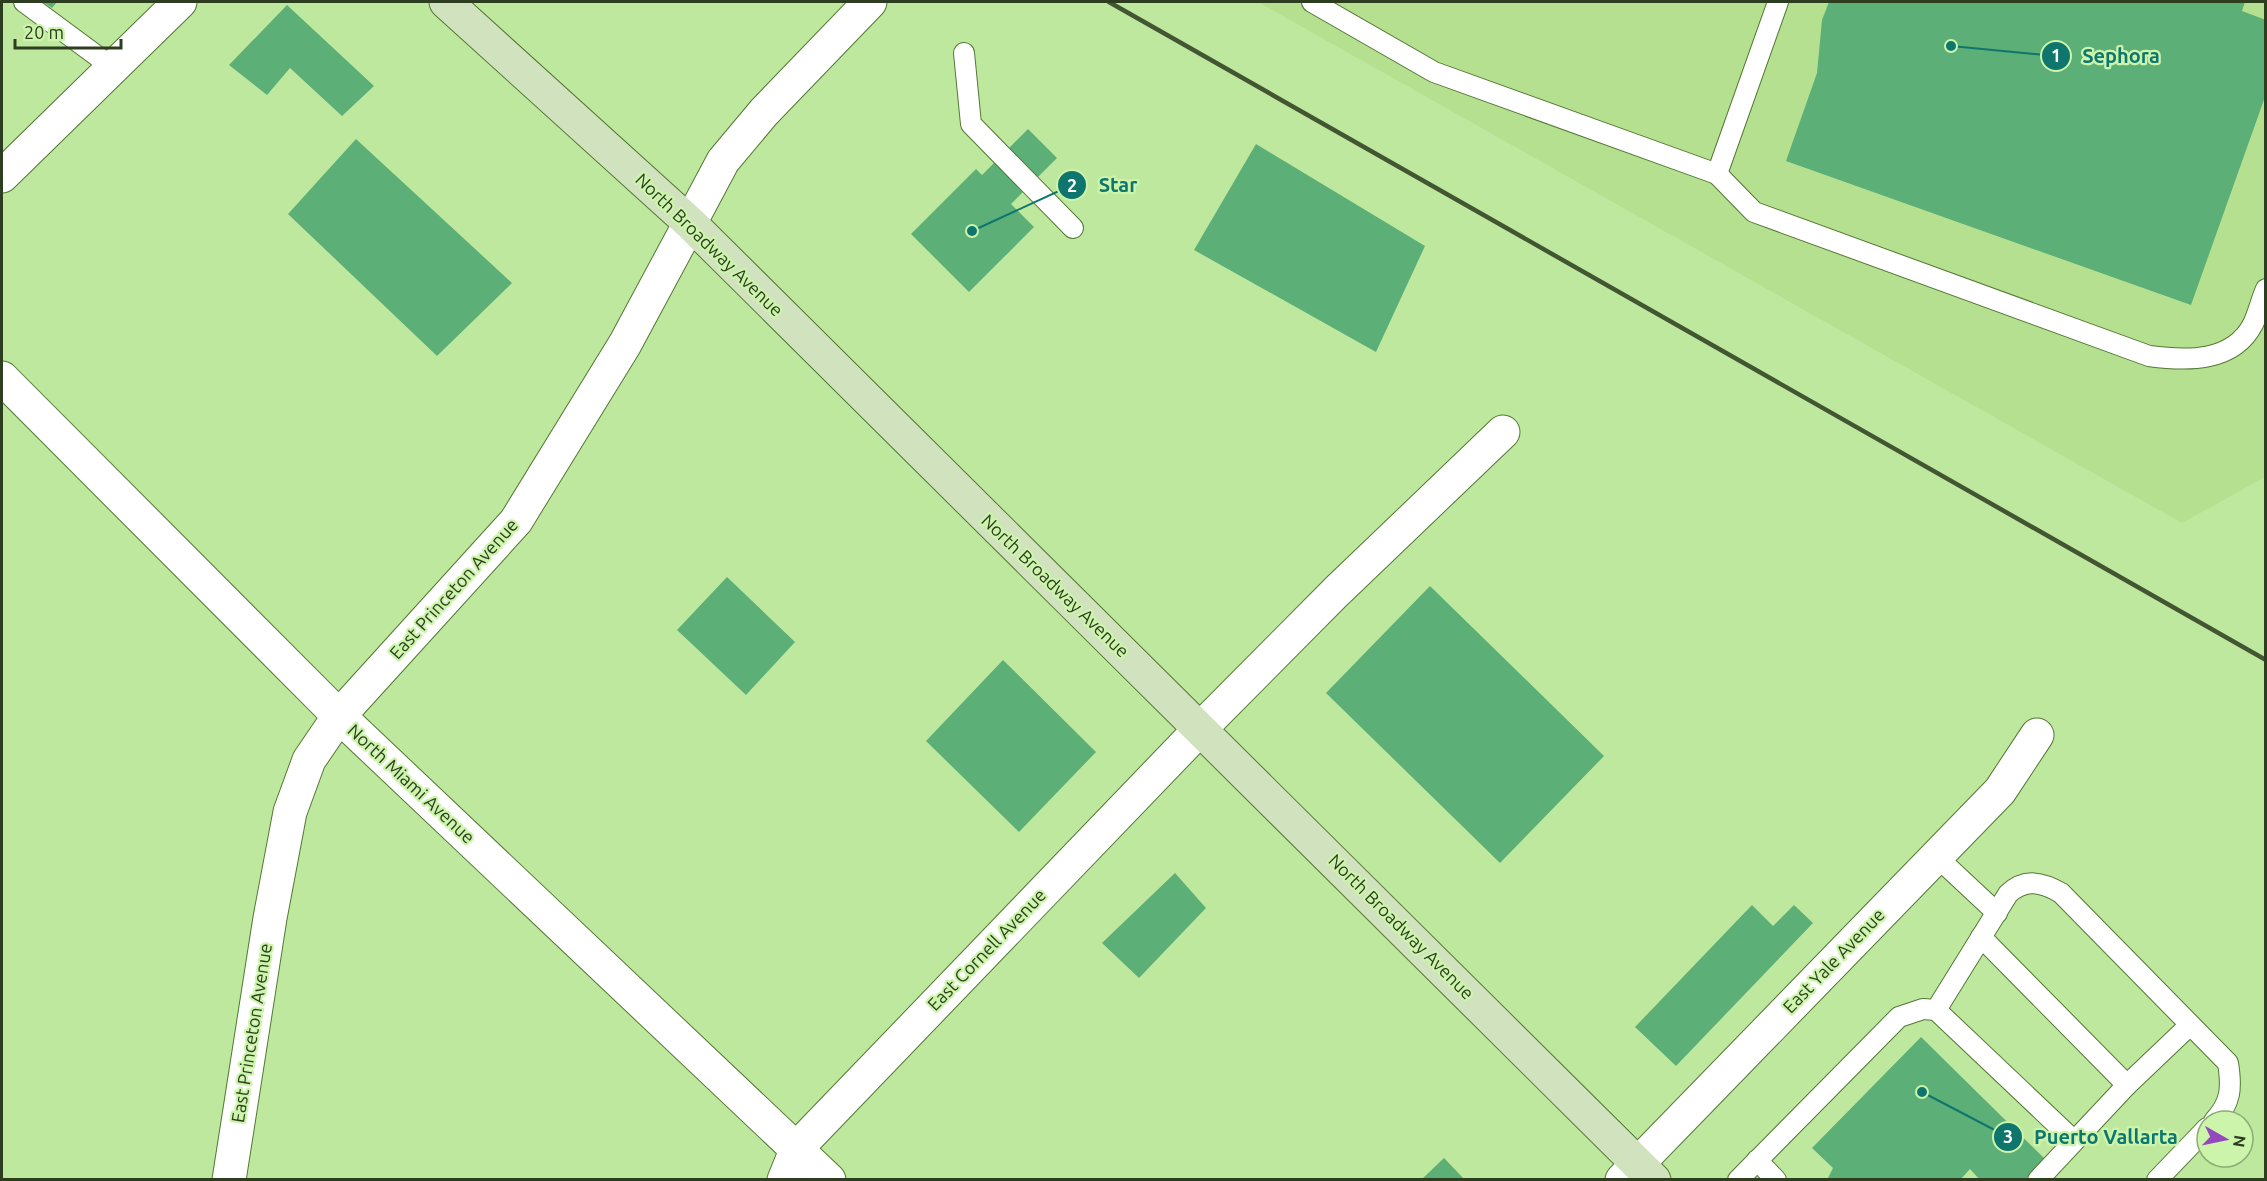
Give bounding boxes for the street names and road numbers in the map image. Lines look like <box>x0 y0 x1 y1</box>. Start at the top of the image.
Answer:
street label: North Broadway Avenue <box>632 169 787 320</box>
street label: North Broadway Avenue <box>978 510 1133 661</box>
street label: East Princeton Avenue <box>385 514 521 662</box>
street label: North Miami Avenue <box>344 719 479 847</box>
street label: North Broadway Avenue <box>1325 850 1478 1003</box>
street label: East Cornell Avenue <box>923 884 1049 1014</box>
street label: East Yale Avenue <box>1779 904 1888 1016</box>
street label: East Princeton Avenue <box>227 942 275 1124</box>

